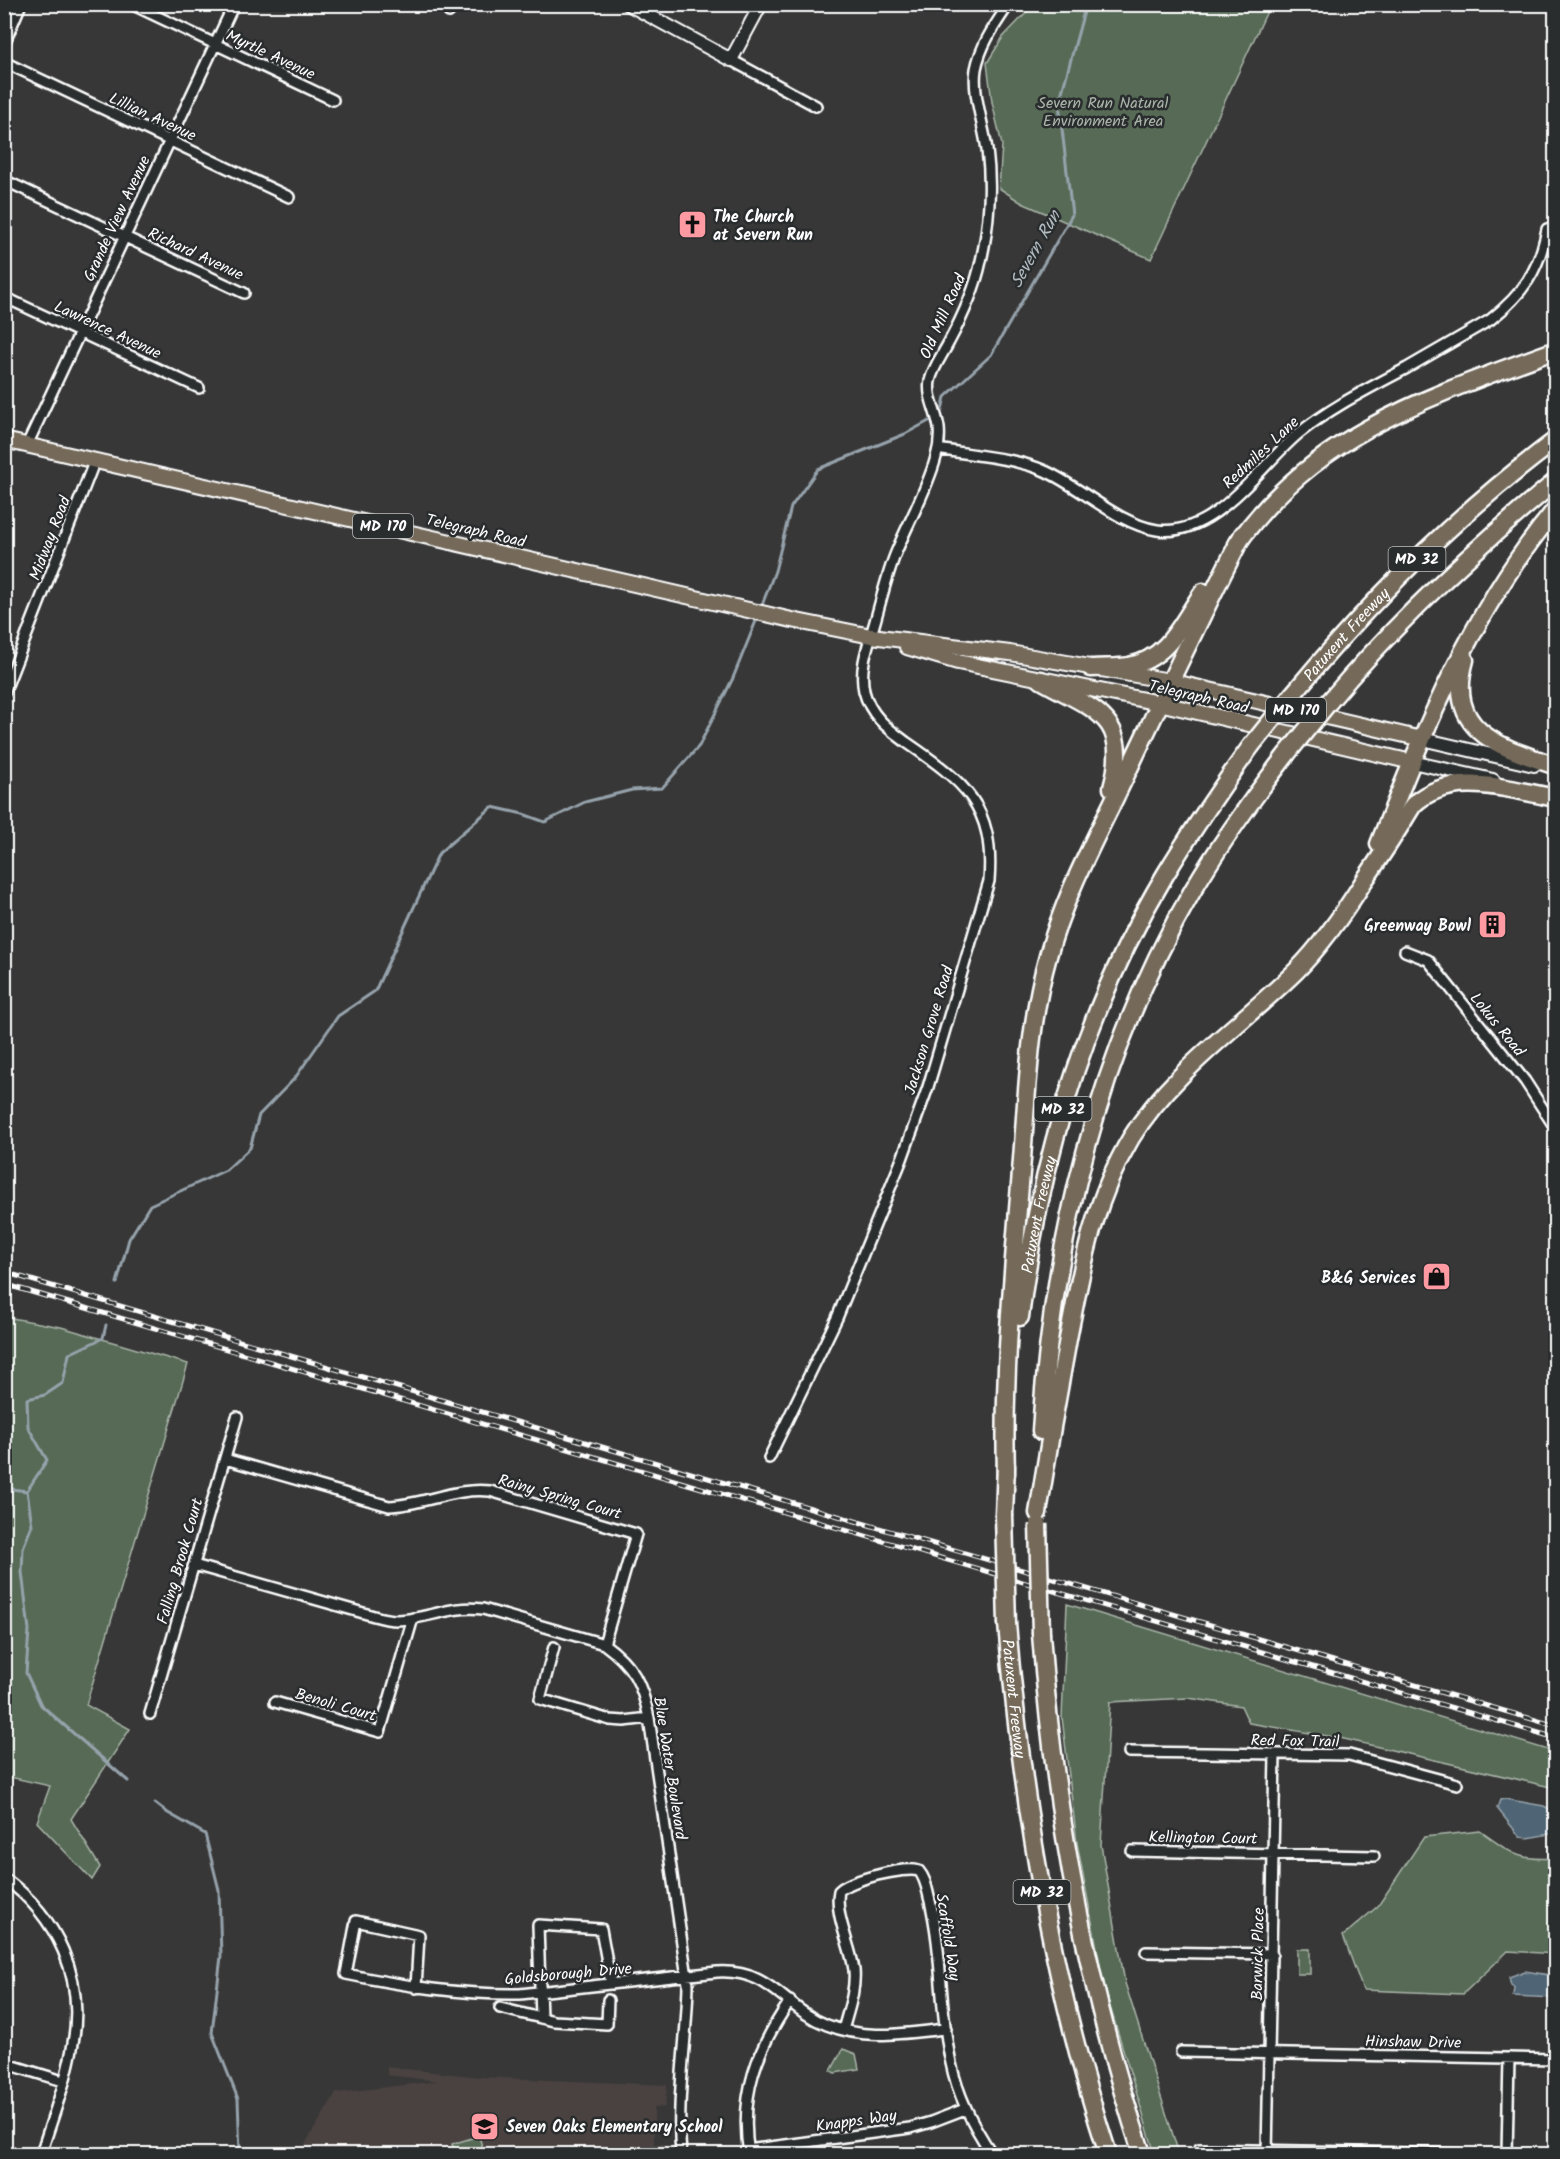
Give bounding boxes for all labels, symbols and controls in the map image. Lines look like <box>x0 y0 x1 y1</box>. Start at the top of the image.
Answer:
street label: Myrtle Avenue <box>221 24 319 87</box>
street label: Lillian Avenue <box>105 86 200 148</box>
park label: Severn Run Natural Environment Area <box>1038 91 1168 134</box>
street label: Grande View Avenue <box>77 151 158 286</box>
water label: Severn Run <box>1003 204 1070 294</box>
place label: The Church at Severn Run <box>713 205 813 248</box>
church icon: The Church at Severn Run <box>676 209 708 241</box>
street label: Richard Avenue <box>143 221 247 287</box>
street label: Old Mill Road <box>913 269 974 363</box>
street label: Lawrence Avenue <box>50 295 165 366</box>
street label: Redmiles Lane <box>1217 411 1305 495</box>
street label: Midway Road <box>23 492 78 584</box>
street label: Telegraph Road <box>423 508 529 555</box>
road number: MD 170 <box>353 514 413 538</box>
road number: MD 32 <box>1388 547 1446 571</box>
street label: Patuxent Freeway <box>1298 582 1397 687</box>
street label: Telegraph Road <box>1146 674 1252 721</box>
road number: MD 170 <box>1266 698 1326 722</box>
building icon: Greenway Bowl <box>1476 909 1508 941</box>
place label: Greenway Bowl <box>1364 914 1472 939</box>
street label: Jackson Grove Road <box>898 962 961 1098</box>
street label: Lokus Road <box>1463 987 1531 1063</box>
road number: MD 32 <box>1034 1097 1092 1121</box>
street label: Patuxent Freeway <box>1015 1153 1064 1275</box>
shop icon: B&G Services <box>1421 1261 1453 1293</box>
place label: B&G Services <box>1321 1266 1417 1291</box>
street label: Rainy Spring Court <box>495 1468 625 1527</box>
street label: Falling Brook Court <box>151 1495 211 1627</box>
street label: Patuxent Freeway <box>994 1638 1032 1760</box>
street label: Benoli Court <box>292 1682 380 1729</box>
street label: Blue Water Boulevard <box>646 1695 693 1842</box>
street label: Red Fox Trail <box>1250 1728 1340 1755</box>
street label: Kellington Court <box>1148 1825 1258 1852</box>
road number: MD 32 <box>1014 1880 1070 1904</box>
street label: Scaffold Way <box>928 1892 967 1983</box>
street label: Barwick Place <box>1245 1907 1272 2001</box>
street label: Goldsborough Drive <box>503 1956 633 1993</box>
street label: Hinshaw Drive <box>1365 2029 1461 2056</box>
street label: Knapps Way <box>814 2103 899 2140</box>
school or university icon: Seven Oaks Elementary School <box>469 2110 501 2142</box>
place label: Seven Oaks Elementary School <box>506 2115 723 2140</box>

